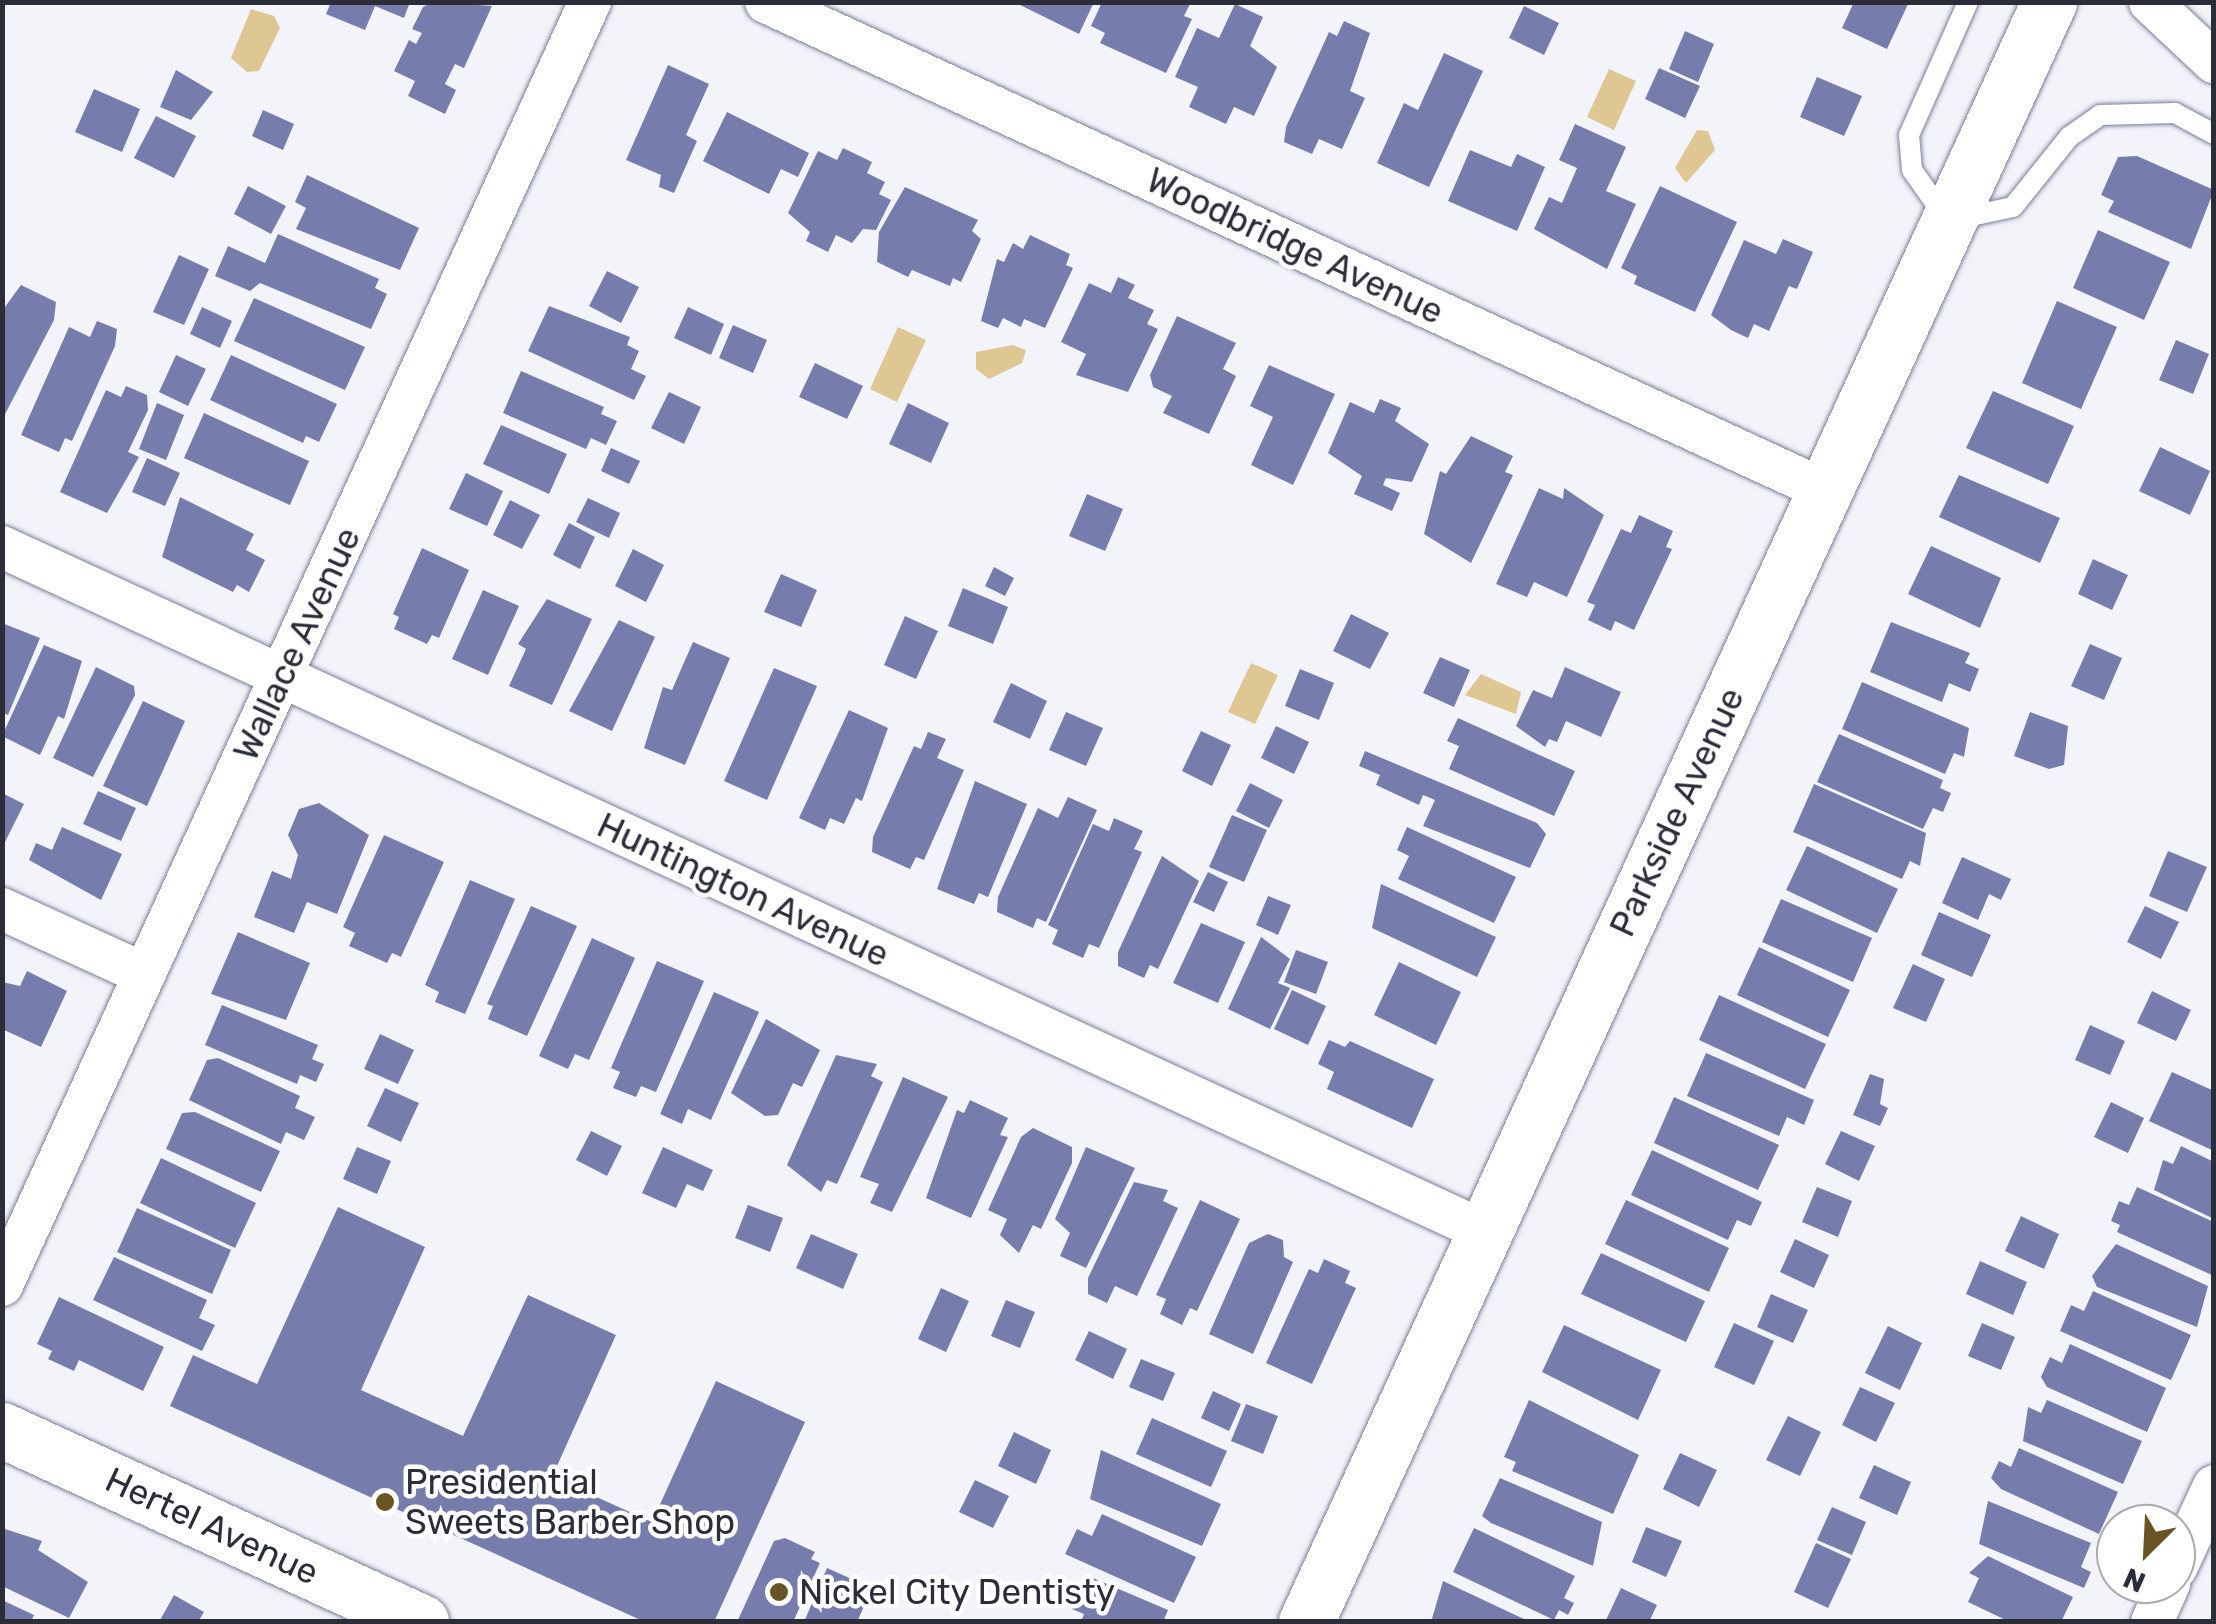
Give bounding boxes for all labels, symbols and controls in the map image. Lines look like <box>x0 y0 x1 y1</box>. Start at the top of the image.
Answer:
street label: Woodbridge Avenue <box>1140 159 1450 333</box>
street label: Wallace Avenue <box>225 520 369 768</box>
street label: Parkside Avenue <box>1601 681 1753 943</box>
street label: Huntington Avenue <box>590 804 896 976</box>
street label: Hertel Avenue <box>99 1458 325 1594</box>
place label: Presidential Sweets Barber Shop <box>405 1461 736 1543</box>
marker: Presidential Sweets Barber Shop <box>374 1491 396 1513</box>
north arrow <box>2096 1504 2196 1604</box>
text: N <box>2119 1561 2150 1599</box>
place label: Nickel City Dentisty <box>799 1571 1116 1613</box>
marker: Nickel City Dentisty <box>768 1581 790 1603</box>

